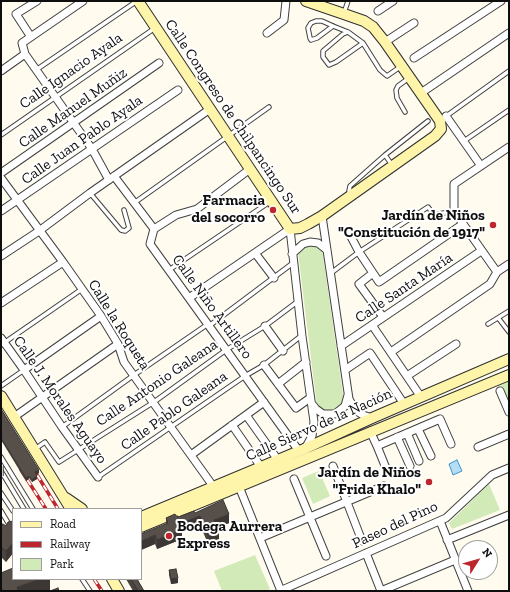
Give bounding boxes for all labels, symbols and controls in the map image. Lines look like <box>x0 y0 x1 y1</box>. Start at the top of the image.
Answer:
street label: Calle Congreso de Chilpancingo Sur <box>161 16 305 218</box>
street label: Calle Ignacio Ayala <box>16 29 126 113</box>
street label: Calle Manuel Muñiz <box>15 64 131 152</box>
street label: Calle Juan Pablo Ayala <box>18 91 146 189</box>
place label: Farmacia del socorro <box>191 192 265 227</box>
marker: Farmacia del socorro <box>268 205 278 215</box>
place label: Jardín de Niños "Constitución de 1917" <box>338 207 485 242</box>
marker: Jardín de Niños "Constitución de 1917" <box>488 220 498 230</box>
street label: Calle Santa María <box>352 249 456 327</box>
street label: Calle Niño Artillero <box>168 251 256 363</box>
street label: Calle la Roqueta <box>84 277 154 373</box>
street label: Calle J. Morales Aguayo <box>9 333 111 467</box>
street label: Calle Antonio Galeana <box>93 336 221 430</box>
street label: Calle Pablo Galeana <box>117 368 231 454</box>
street label: Calle Siervo de la Nación <box>243 385 395 465</box>
place label: Jardín de Niños "Frida Khalo" <box>317 464 421 499</box>
marker: Jardín de Niños "Frida Khalo" <box>424 477 434 487</box>
street label: Paseo del Pino <box>349 497 441 553</box>
legend <box>12 508 142 580</box>
text: Road <box>50 517 76 531</box>
place label: Bodega Aurrera Express <box>177 518 282 553</box>
marker: Bodega Aurrera Express <box>164 531 174 541</box>
text: Railway <box>50 537 91 551</box>
north arrow <box>458 540 498 580</box>
text: N <box>479 546 495 560</box>
text: Park <box>50 557 74 571</box>

